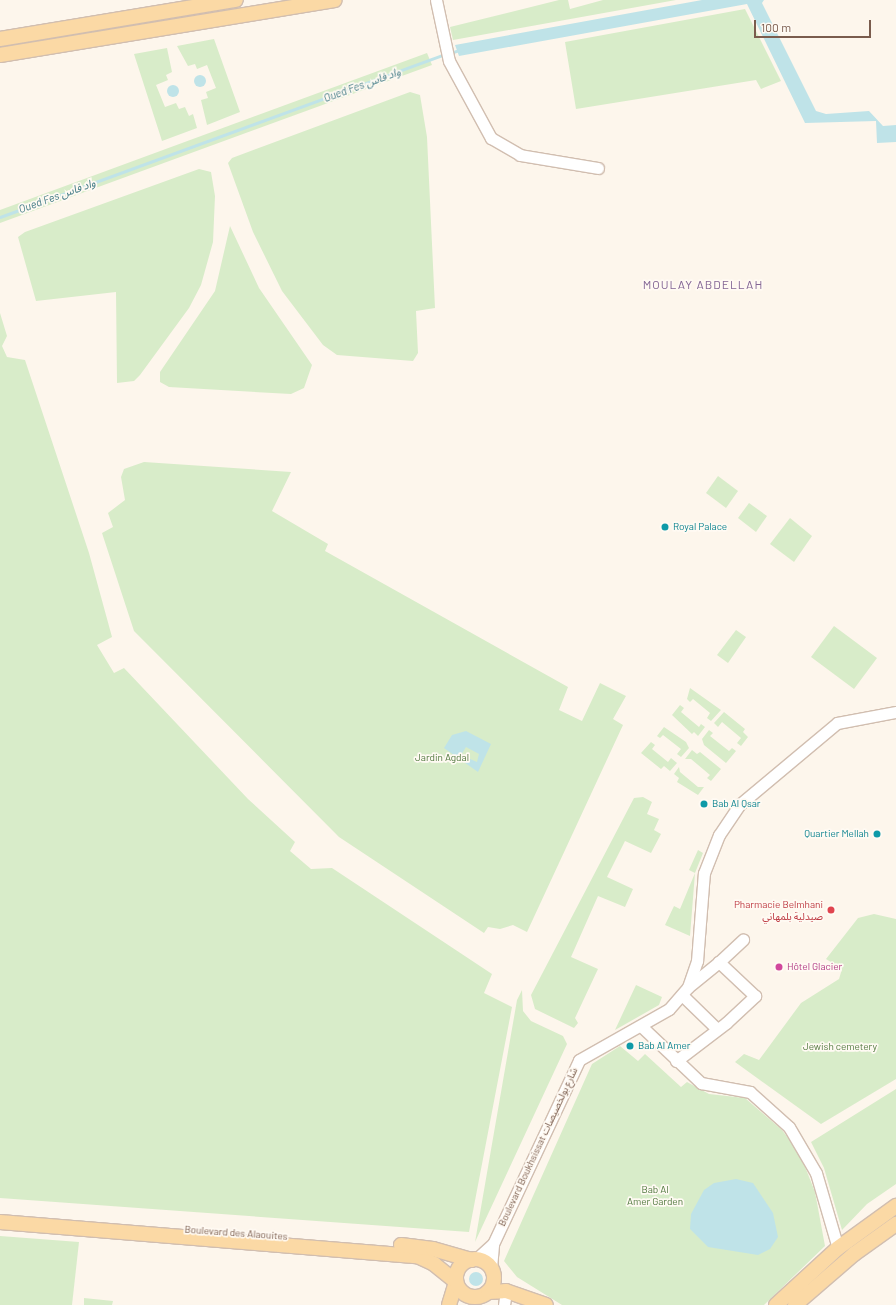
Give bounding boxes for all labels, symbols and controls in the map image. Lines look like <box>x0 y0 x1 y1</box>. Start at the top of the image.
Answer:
scale bar <box>756 12 873 38</box>
text: 100 m <box>761 20 791 34</box>
water label: Oued Fes واد فاس <box>322 65 402 105</box>
water label: Oued Fes واد فاس <box>17 176 97 216</box>
district label: MOULAY ABDELLAH <box>643 278 763 292</box>
place label: Royal Palace <box>673 521 727 533</box>
marker: Royal Palace <box>660 522 670 532</box>
park label: Jardin Agdal <box>415 752 469 764</box>
place label: Bab Al Qsar <box>712 798 760 810</box>
marker: Bab Al Qsar <box>699 799 709 809</box>
place label: Quartier Mellah <box>804 828 869 840</box>
marker: Quartier Mellah <box>872 829 882 839</box>
place label: Pharmacie Belmhani صيدلية بلمهاني <box>734 898 823 922</box>
marker: Pharmacie Belmhani صيدلية بلمهاني <box>826 905 836 915</box>
place label: Hôtel Glacier <box>787 961 842 973</box>
marker: Hôtel Glacier <box>774 962 784 972</box>
place label: Bab Al Amer <box>638 1040 690 1052</box>
marker: Bab Al Amer <box>625 1041 635 1051</box>
park label: Jewish cemetery <box>803 1041 877 1053</box>
street label: Boulevard Boukhsissat شارع بولخصيصات <box>496 1066 580 1228</box>
park label: Bab Al Amer Garden <box>627 1183 683 1206</box>
street label: Boulevard des Alaouites <box>184 1223 288 1243</box>

